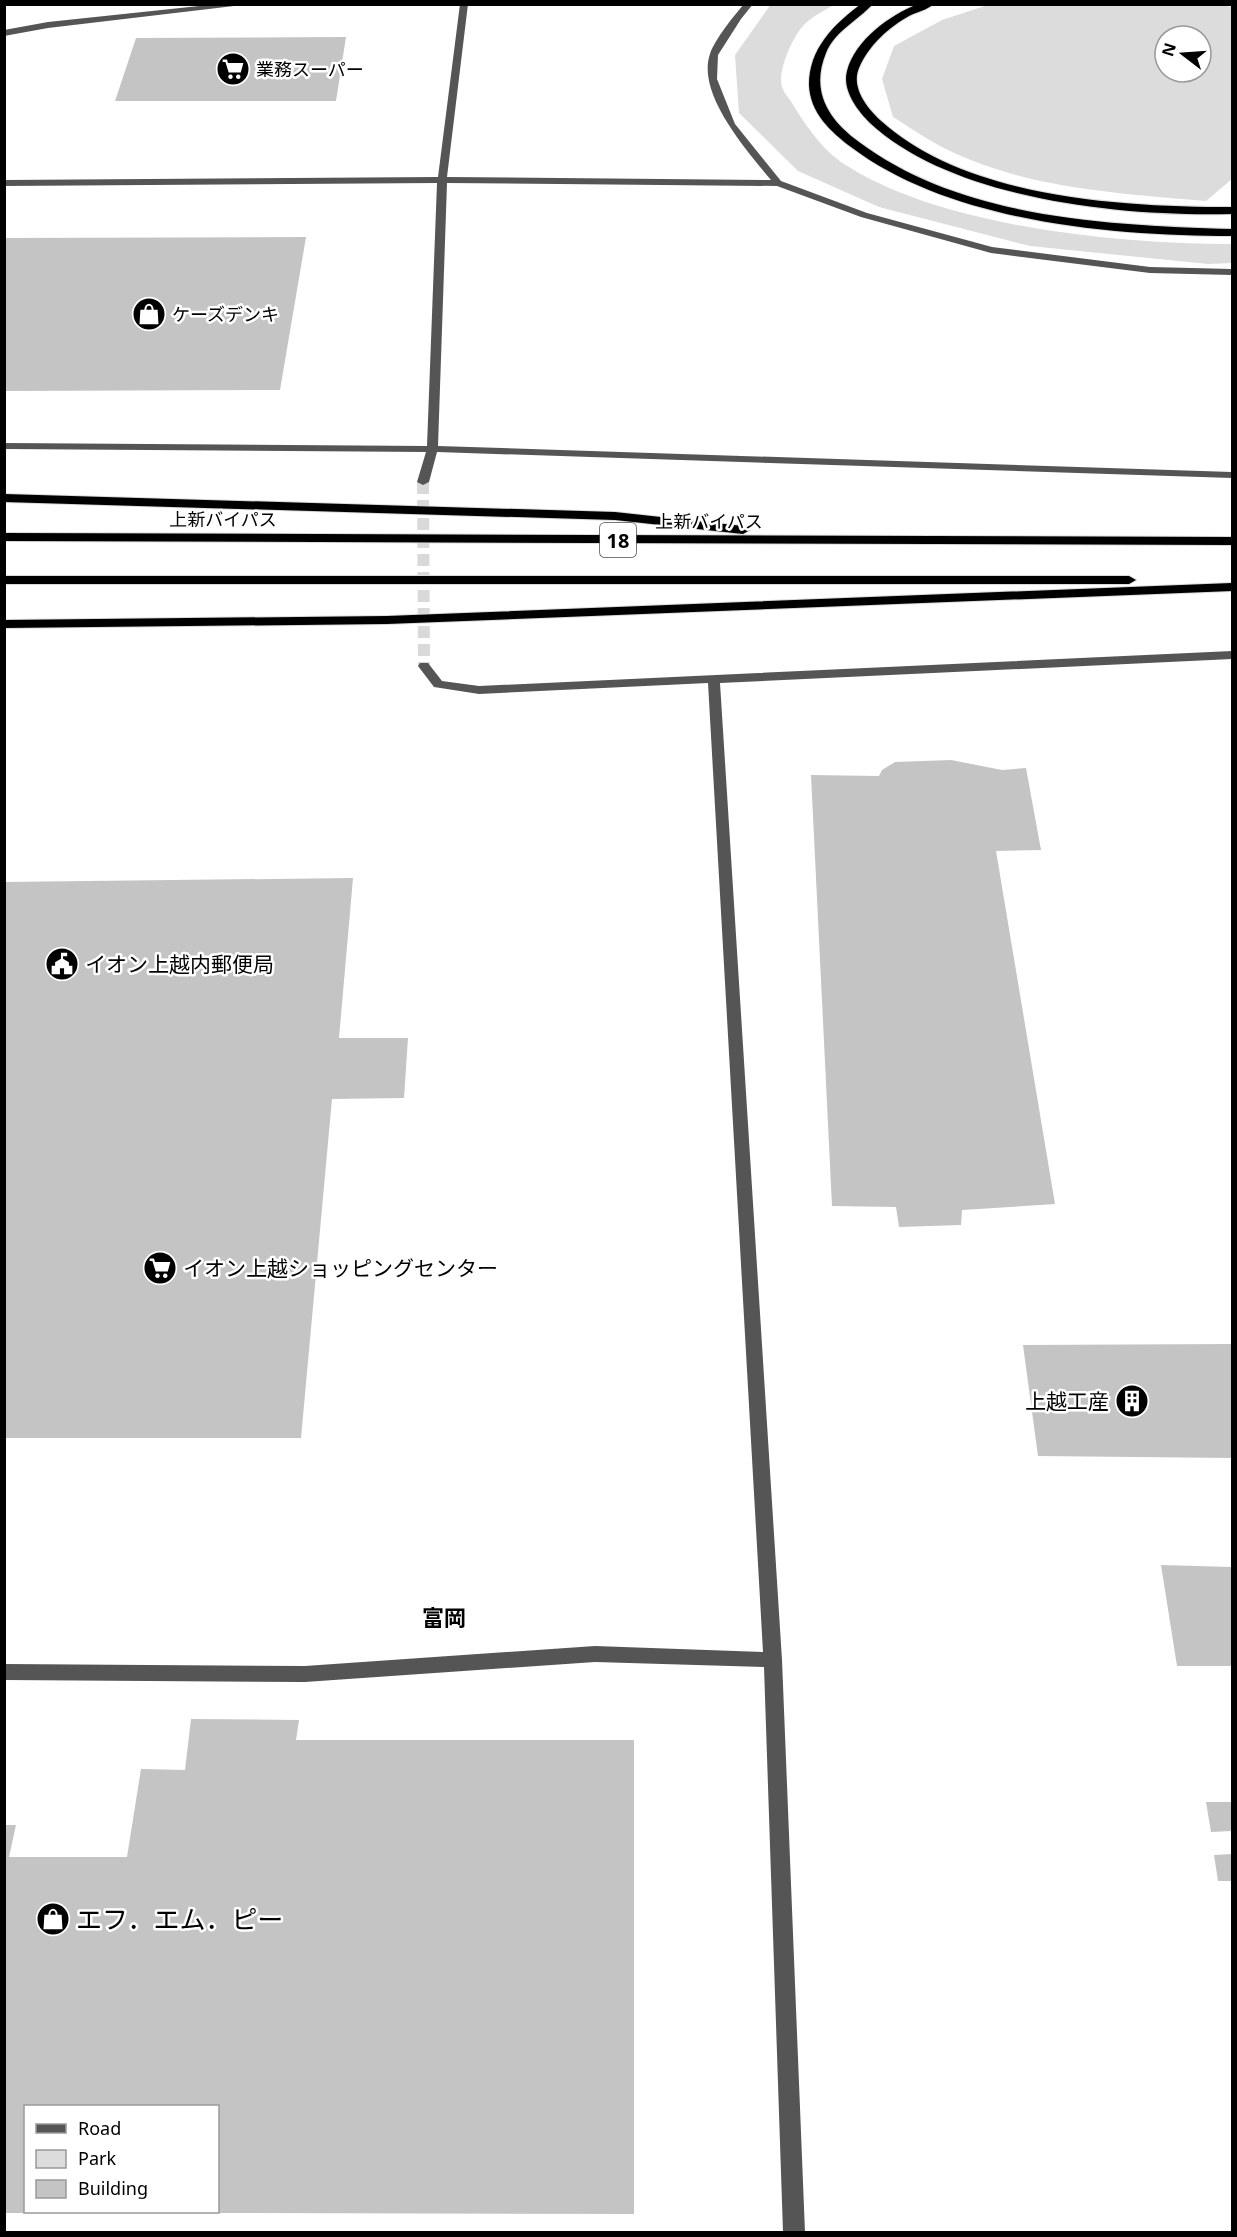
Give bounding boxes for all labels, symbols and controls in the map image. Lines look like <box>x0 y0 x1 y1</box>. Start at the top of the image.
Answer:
north arrow <box>1153 24 1213 84</box>
text: N <box>1156 40 1181 59</box>
supermarket icon: 業務スーパー <box>215 51 251 87</box>
place label: 業務スーパー <box>256 57 364 81</box>
shop icon: ケーズデンキ <box>131 296 167 332</box>
place label: ケーズデンキ <box>172 302 279 326</box>
street label: 上新バイパス <box>169 507 277 531</box>
street label: 上新バイパス <box>655 509 763 533</box>
road number: 18 <box>600 523 636 557</box>
public building icon: イオン上越内郵便局 <box>44 946 80 982</box>
place label: イオン上越内郵便局 <box>85 950 274 978</box>
supermarket icon: イオン上越ショッピングセンター <box>142 1250 178 1286</box>
place label: イオン上越ショッピングセンター <box>183 1254 498 1282</box>
building icon: 上越工産 <box>1114 1383 1150 1419</box>
place label: 上越工産 <box>1025 1387 1109 1415</box>
district label: 富岡 <box>422 1602 466 1632</box>
shop icon: エフ．エム．ピー <box>35 1901 71 1937</box>
place label: エフ．エム．ピー <box>76 1901 283 1937</box>
legend <box>24 2105 219 2213</box>
text: Road <box>78 2116 121 2140</box>
text: Park <box>78 2146 116 2170</box>
text: Building <box>78 2176 148 2200</box>

